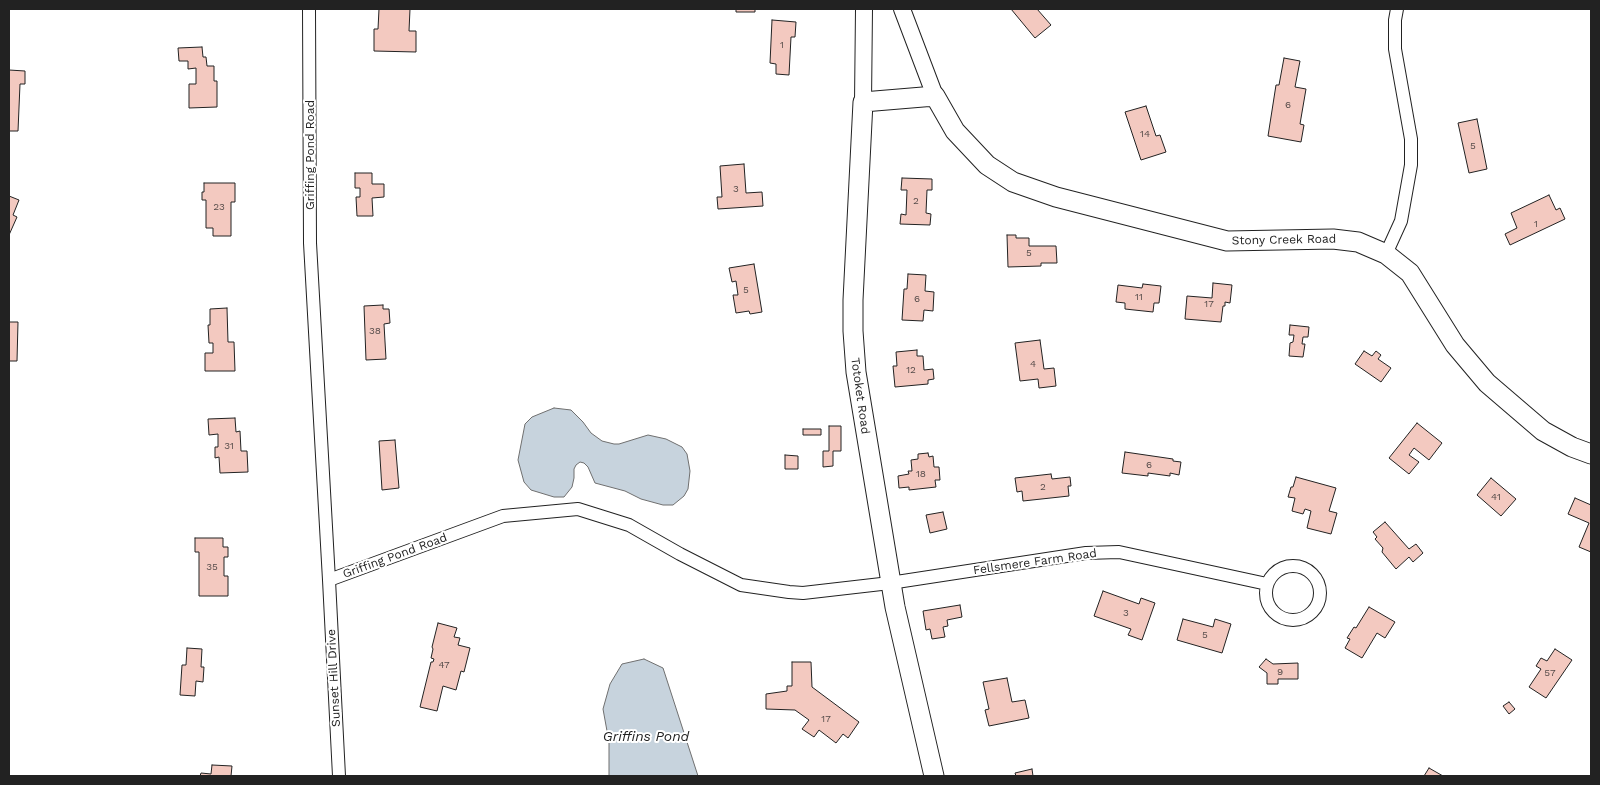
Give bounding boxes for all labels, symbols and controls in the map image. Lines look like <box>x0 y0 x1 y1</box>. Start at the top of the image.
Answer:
house number: 1 <box>780 39 784 51</box>
house number: 6 <box>1285 99 1291 111</box>
street label: Griffing Pond Road <box>303 100 317 210</box>
house number: 14 <box>1140 128 1150 140</box>
house number: 5 <box>1470 140 1476 152</box>
house number: 3 <box>733 183 739 195</box>
house number: 2 <box>913 195 919 207</box>
house number: 23 <box>213 201 225 213</box>
house number: 1 <box>1534 218 1538 230</box>
street label: Stony Creek Road <box>1232 232 1336 248</box>
house number: 5 <box>1026 247 1032 259</box>
house number: 5 <box>743 284 749 296</box>
house number: 11 <box>1135 291 1143 303</box>
house number: 6 <box>914 293 920 305</box>
house number: 17 <box>1204 298 1214 310</box>
house number: 38 <box>369 325 381 337</box>
street label: Totoket Road <box>848 357 872 435</box>
house number: 4 <box>1030 358 1036 370</box>
house number: 12 <box>906 364 916 376</box>
house number: 31 <box>224 440 234 452</box>
house number: 6 <box>1146 459 1152 471</box>
house number: 18 <box>916 468 926 480</box>
house number: 2 <box>1040 481 1046 493</box>
house number: 41 <box>1491 491 1501 503</box>
street label: Griffing Pond Road <box>341 530 449 582</box>
street label: Fellsmere Farm Road <box>972 546 1098 578</box>
house number: 35 <box>206 561 218 573</box>
house number: 3 <box>1123 607 1129 619</box>
street label: Sunset Hill Drive <box>324 629 344 727</box>
house number: 5 <box>1202 629 1208 641</box>
house number: 47 <box>438 659 450 671</box>
house number: 9 <box>1277 666 1283 678</box>
house number: 57 <box>1544 667 1556 679</box>
house number: 17 <box>821 713 831 725</box>
water label: Griffins Pond <box>603 729 689 745</box>

